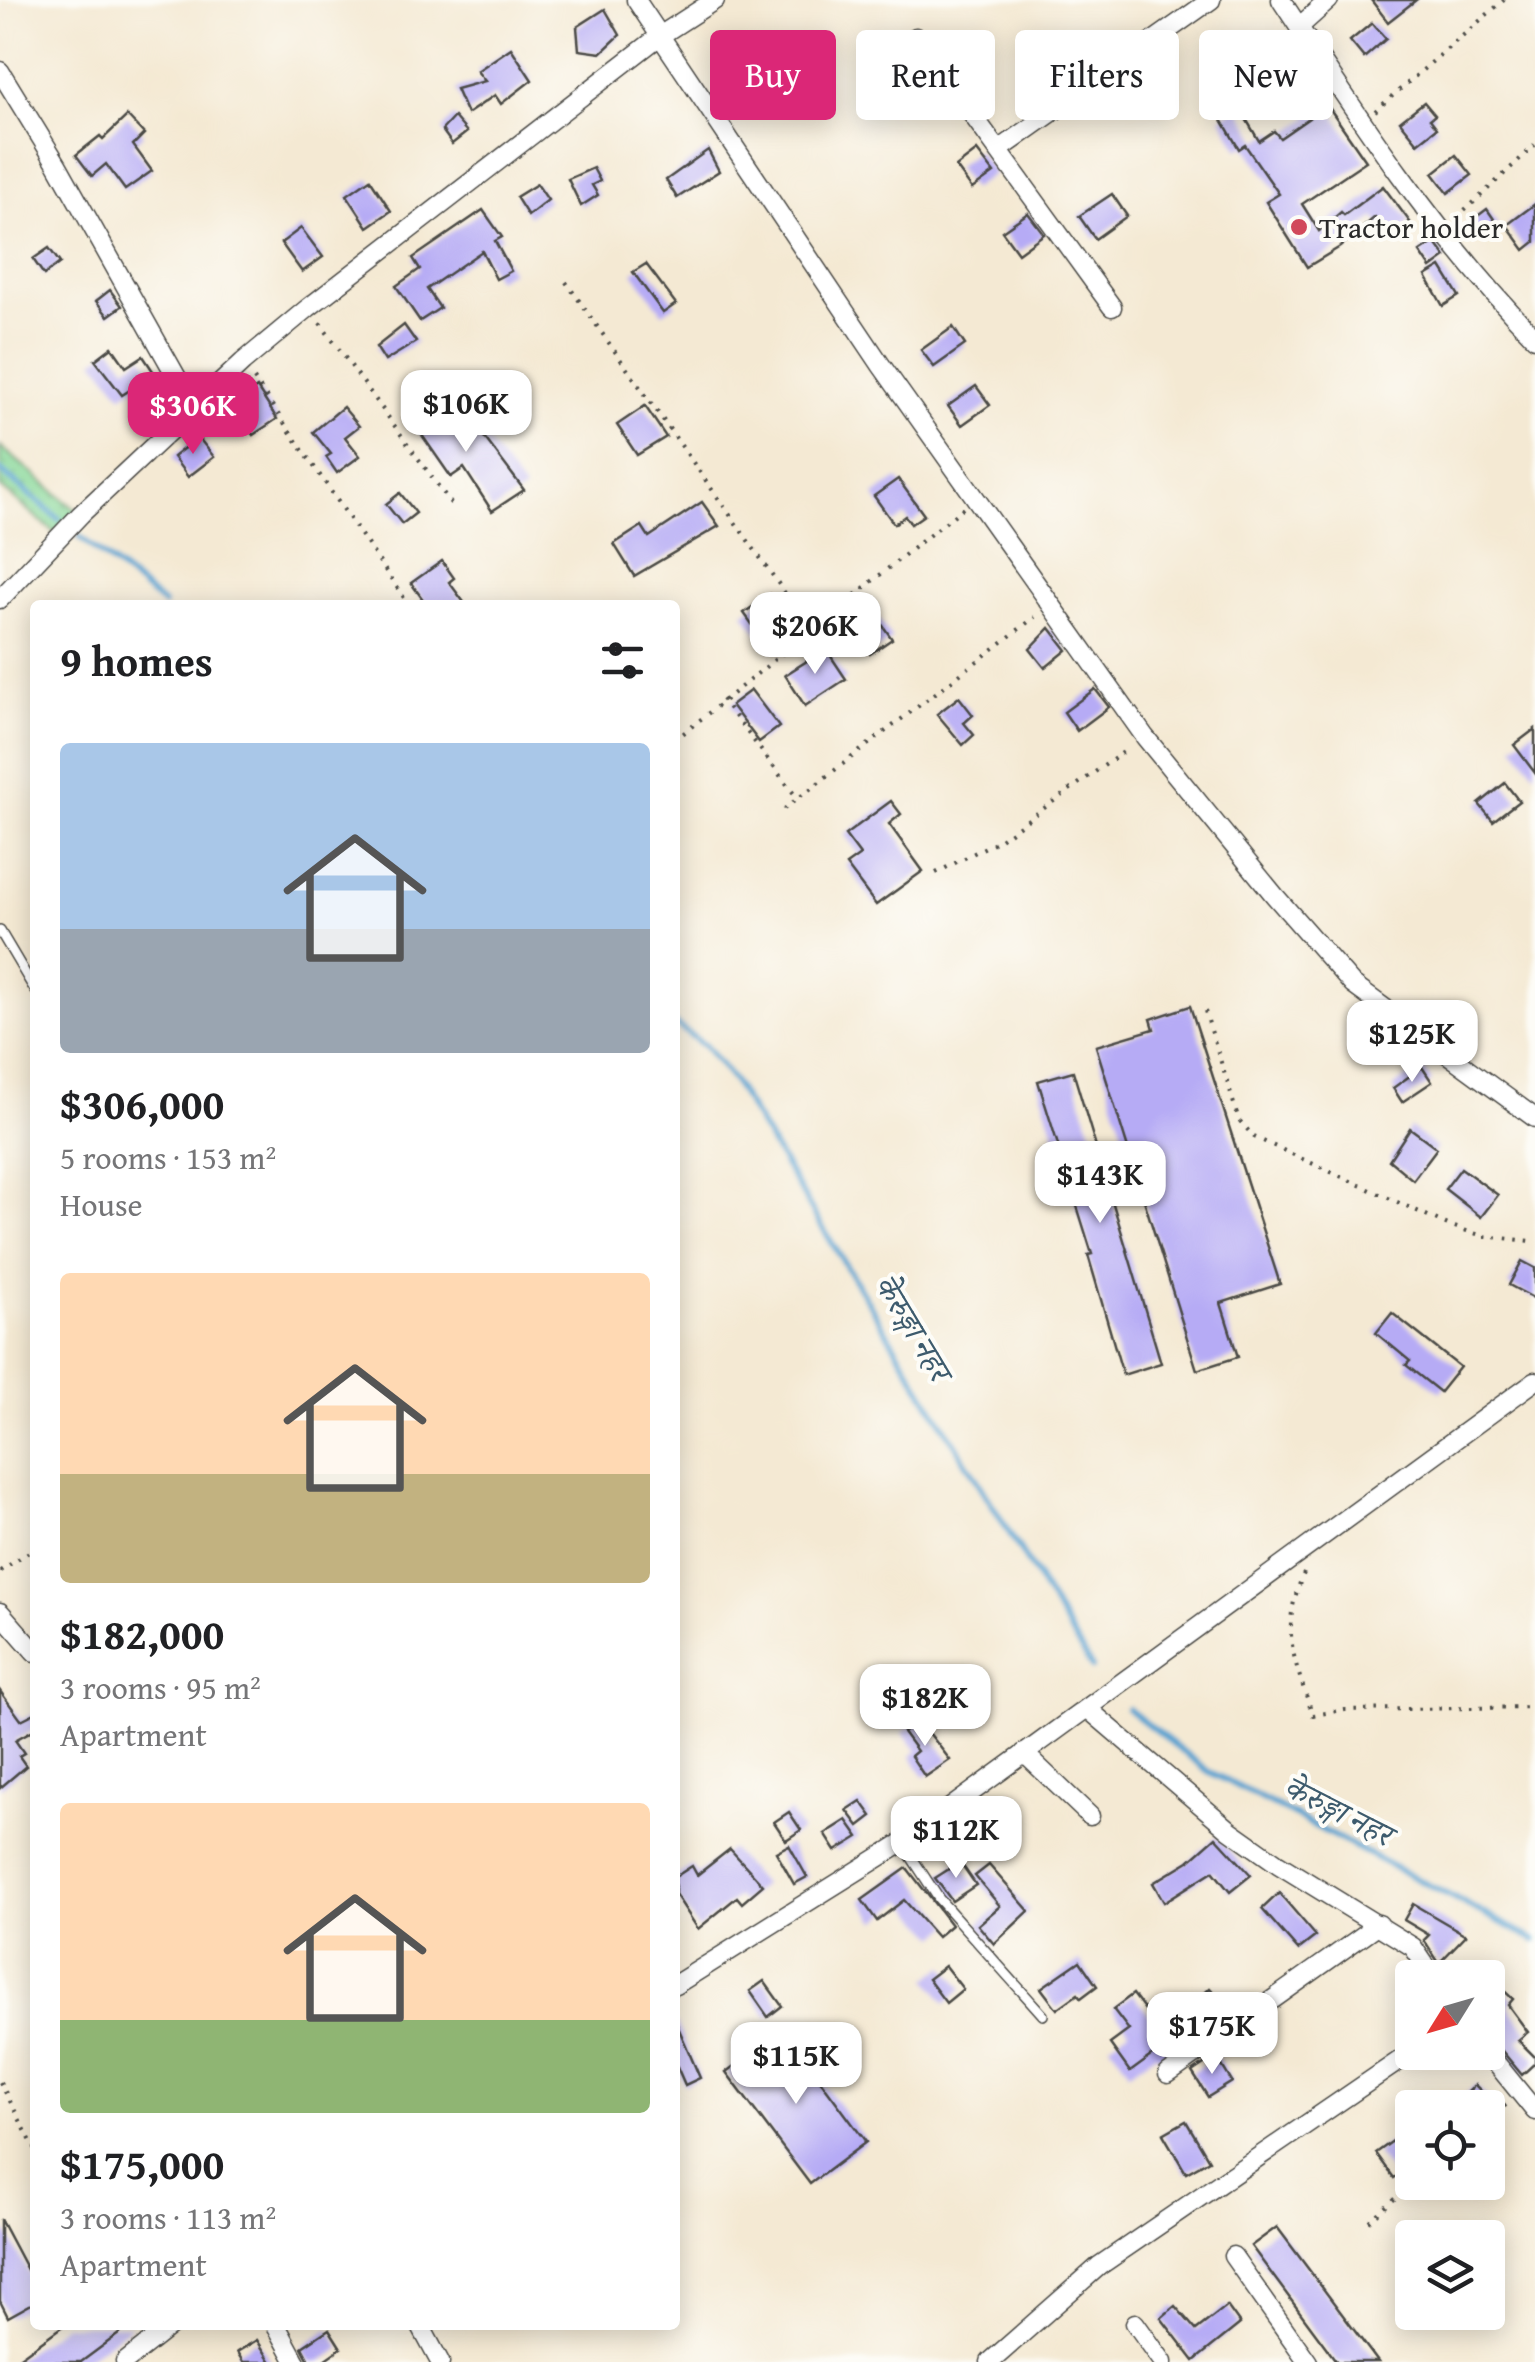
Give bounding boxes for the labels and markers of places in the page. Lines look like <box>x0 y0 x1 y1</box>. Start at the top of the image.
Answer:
place label: Tractor holder <box>1319 205 1503 249</box>
marker: Tractor holder <box>1288 216 1310 238</box>
pin: $106K <box>396 370 536 455</box>
pin: $306K <box>123 372 263 457</box>
pin: $206K <box>745 592 885 677</box>
pin: $125K <box>1342 1000 1482 1085</box>
pin: $143K <box>1030 1141 1170 1226</box>
pin: $182K <box>855 1664 995 1749</box>
pin: $112K <box>886 1796 1026 1881</box>
pin: $175K <box>1142 1992 1282 2077</box>
pin: $115K <box>726 2022 866 2107</box>

